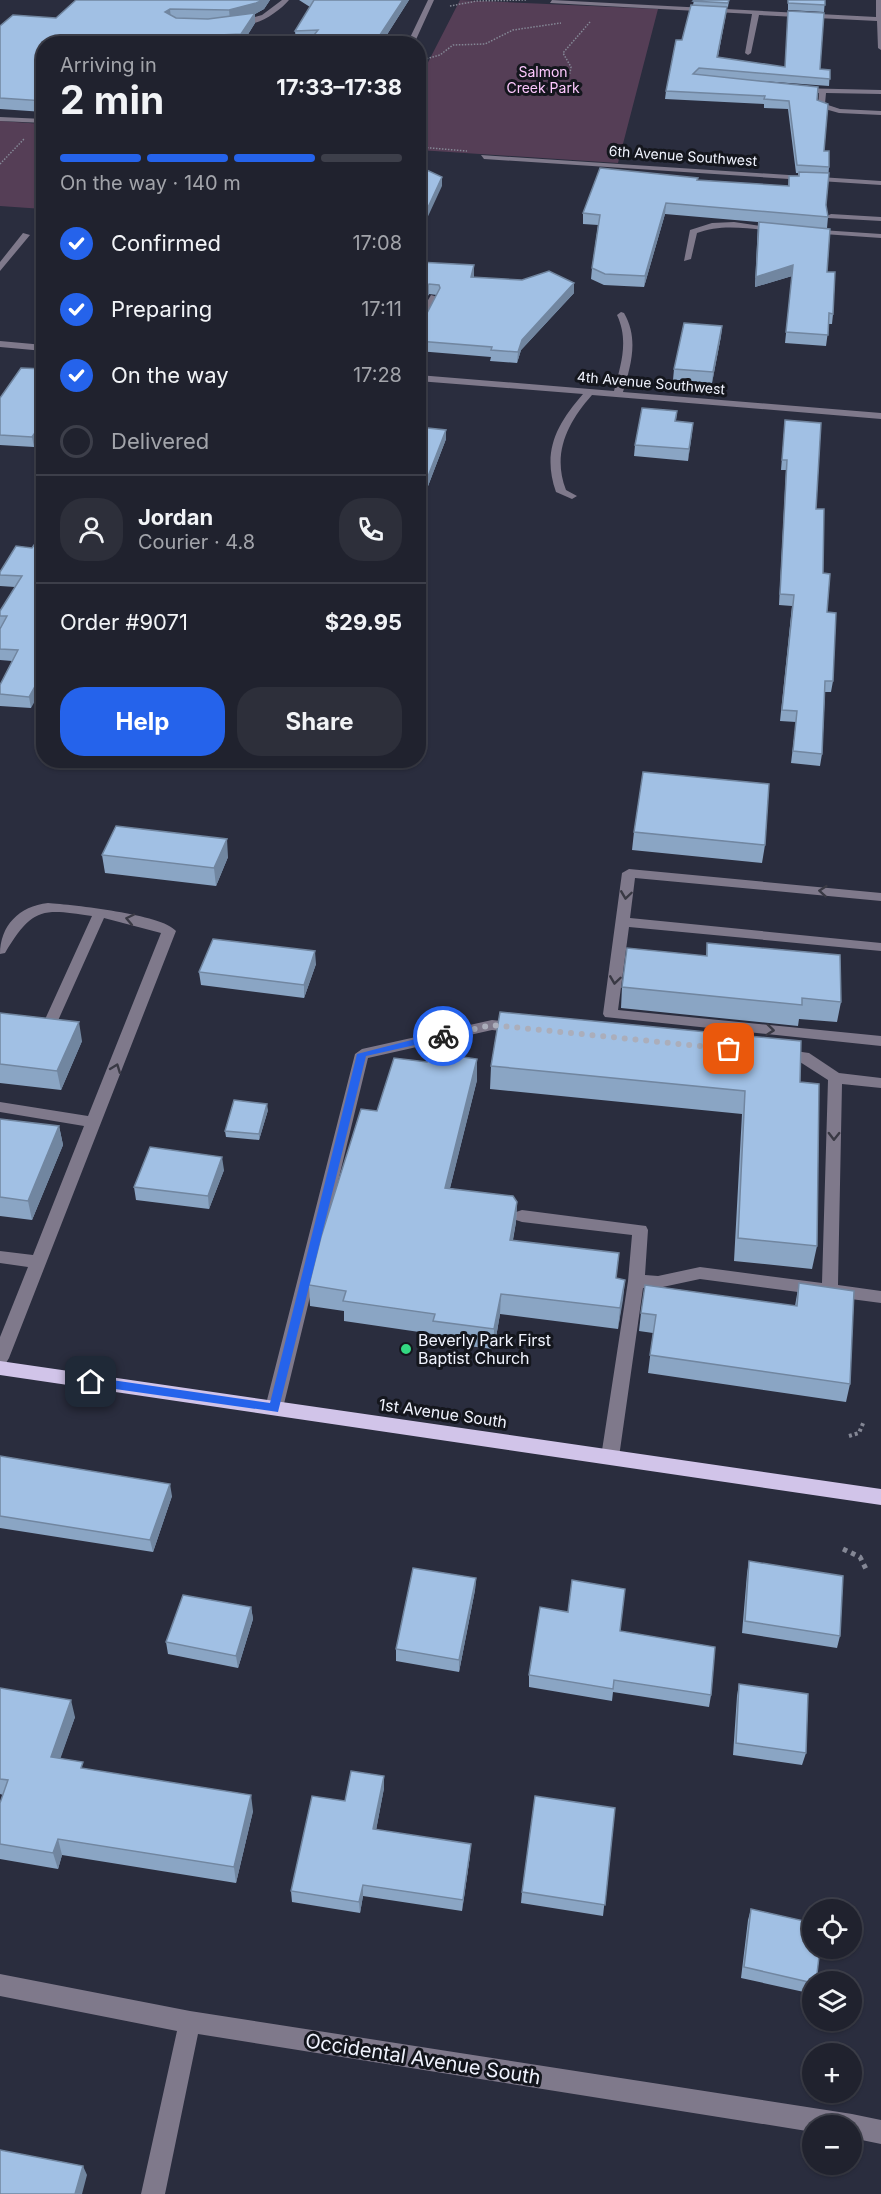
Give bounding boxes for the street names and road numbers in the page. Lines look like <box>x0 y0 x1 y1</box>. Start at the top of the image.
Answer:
street label: 6th Avenue Southwest <box>608 142 758 169</box>
street label: 4th Avenue Southwest <box>576 368 726 397</box>
street label: 1st Avenue South <box>378 1394 508 1432</box>
street label: Occidental Avenue South <box>304 2029 542 2089</box>

